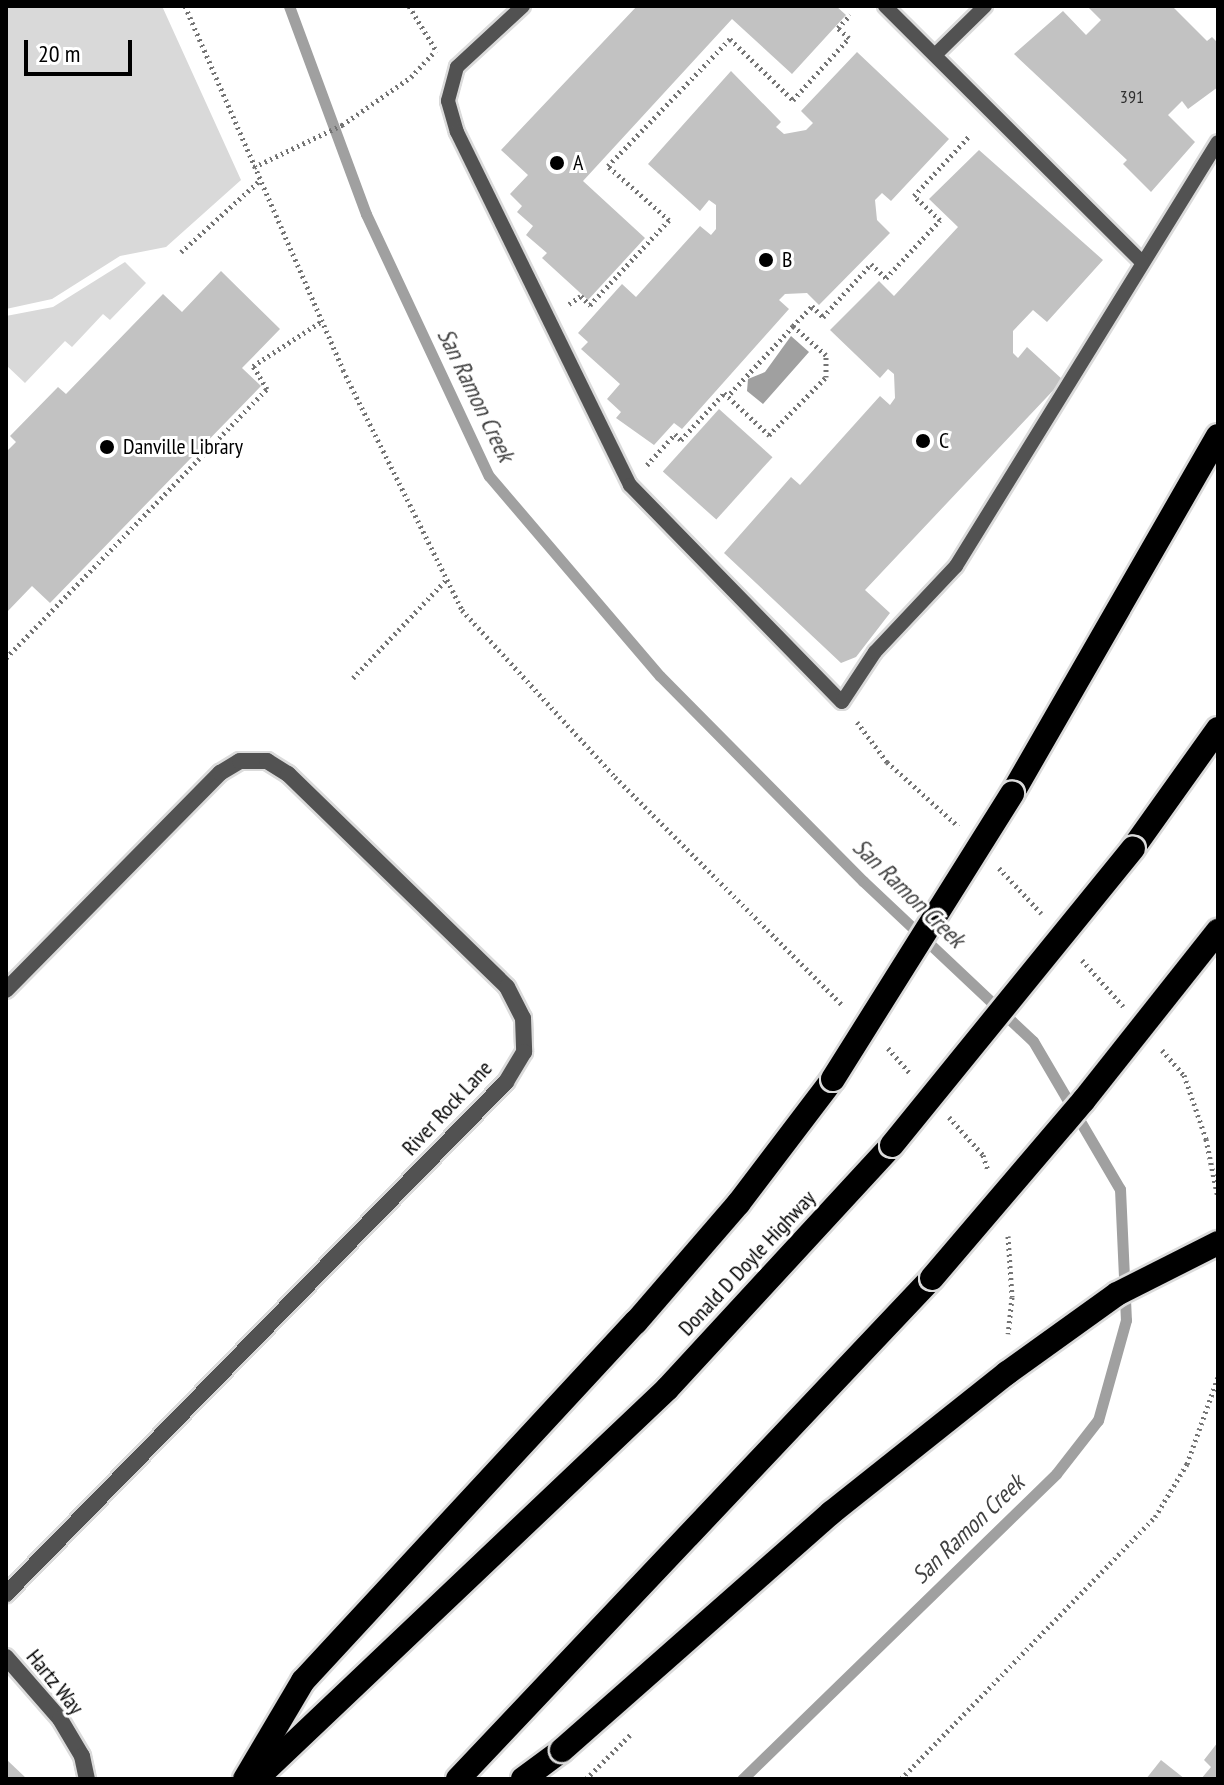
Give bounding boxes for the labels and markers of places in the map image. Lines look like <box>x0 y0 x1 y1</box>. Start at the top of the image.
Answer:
place label: A <box>573 150 583 176</box>
marker: A <box>548 154 566 172</box>
place label: B <box>782 247 792 273</box>
marker: B <box>757 251 775 269</box>
place label: C <box>939 428 949 454</box>
marker: C <box>914 432 932 450</box>
place label: Danville Library <box>123 434 243 460</box>
marker: Danville Library <box>98 438 116 456</box>

